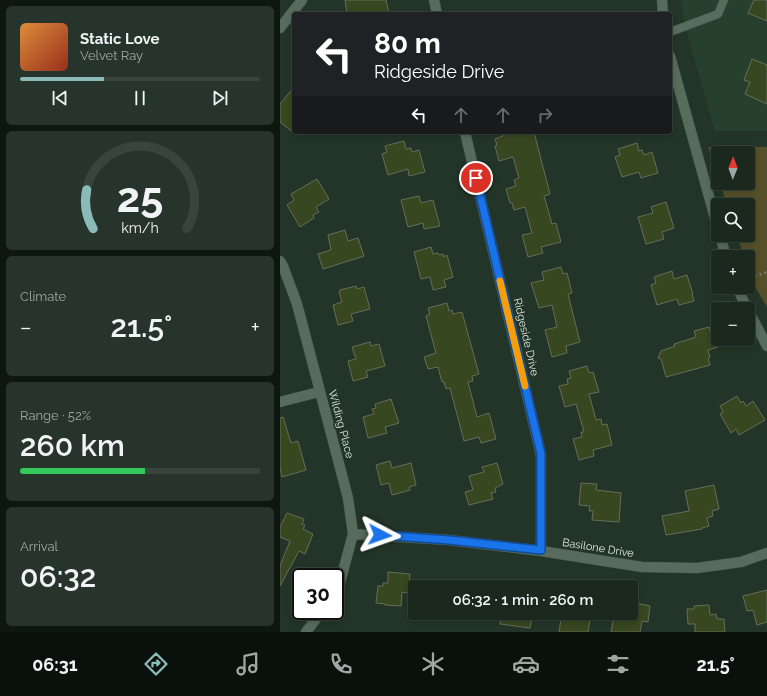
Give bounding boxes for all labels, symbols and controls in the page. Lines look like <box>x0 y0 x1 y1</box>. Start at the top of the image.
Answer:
text: 80 m <box>374 27 441 60</box>
icon: left <box>308 28 360 80</box>
text: Static Love <box>80 30 159 48</box>
text: Velvet Ray <box>80 48 143 63</box>
text: Ridgeside Drive <box>374 61 504 82</box>
icon: previous <box>49 87 71 109</box>
icon: pause <box>129 87 151 109</box>
icon: next <box>209 87 231 109</box>
icon: left <box>408 104 430 126</box>
icon: ahead <box>450 104 472 126</box>
icon: ahead <box>492 104 514 126</box>
icon: right <box>534 104 556 126</box>
north arrow <box>711 146 755 190</box>
map controls <box>711 146 755 346</box>
pin <box>459 161 493 195</box>
icon: arrive <box>465 167 487 189</box>
text: 25 <box>117 173 163 222</box>
button: search <box>711 198 755 242</box>
text: km/h <box>121 219 159 235</box>
button: + <box>711 250 755 294</box>
text: Climate <box>20 289 66 304</box>
street label: Ridgeside Drive <box>511 297 541 378</box>
button: − <box>711 302 755 346</box>
text: 21.5° <box>110 309 172 344</box>
text: − <box>20 314 32 340</box>
text: + <box>251 314 260 340</box>
street label: Wilding Place <box>326 388 357 460</box>
text: Range · 52% <box>20 408 91 423</box>
text: 260 km <box>20 428 125 463</box>
position arrow <box>359 514 401 556</box>
street label: Basilone Drive <box>561 536 635 560</box>
text: Arrival <box>20 539 58 554</box>
text: 06:32 <box>20 559 96 594</box>
speed limit sign: 30 <box>292 568 344 620</box>
text: 06:32 · 1 min · 260 m <box>453 591 593 609</box>
icon: directions <box>142 650 170 678</box>
icon: music <box>234 650 262 678</box>
icon: phone <box>327 650 355 678</box>
icon: climate <box>419 650 447 678</box>
icon: car <box>512 650 540 678</box>
icon: filters <box>604 650 632 678</box>
text: 06:31 <box>32 654 78 675</box>
text: 21.5° <box>697 654 735 675</box>

